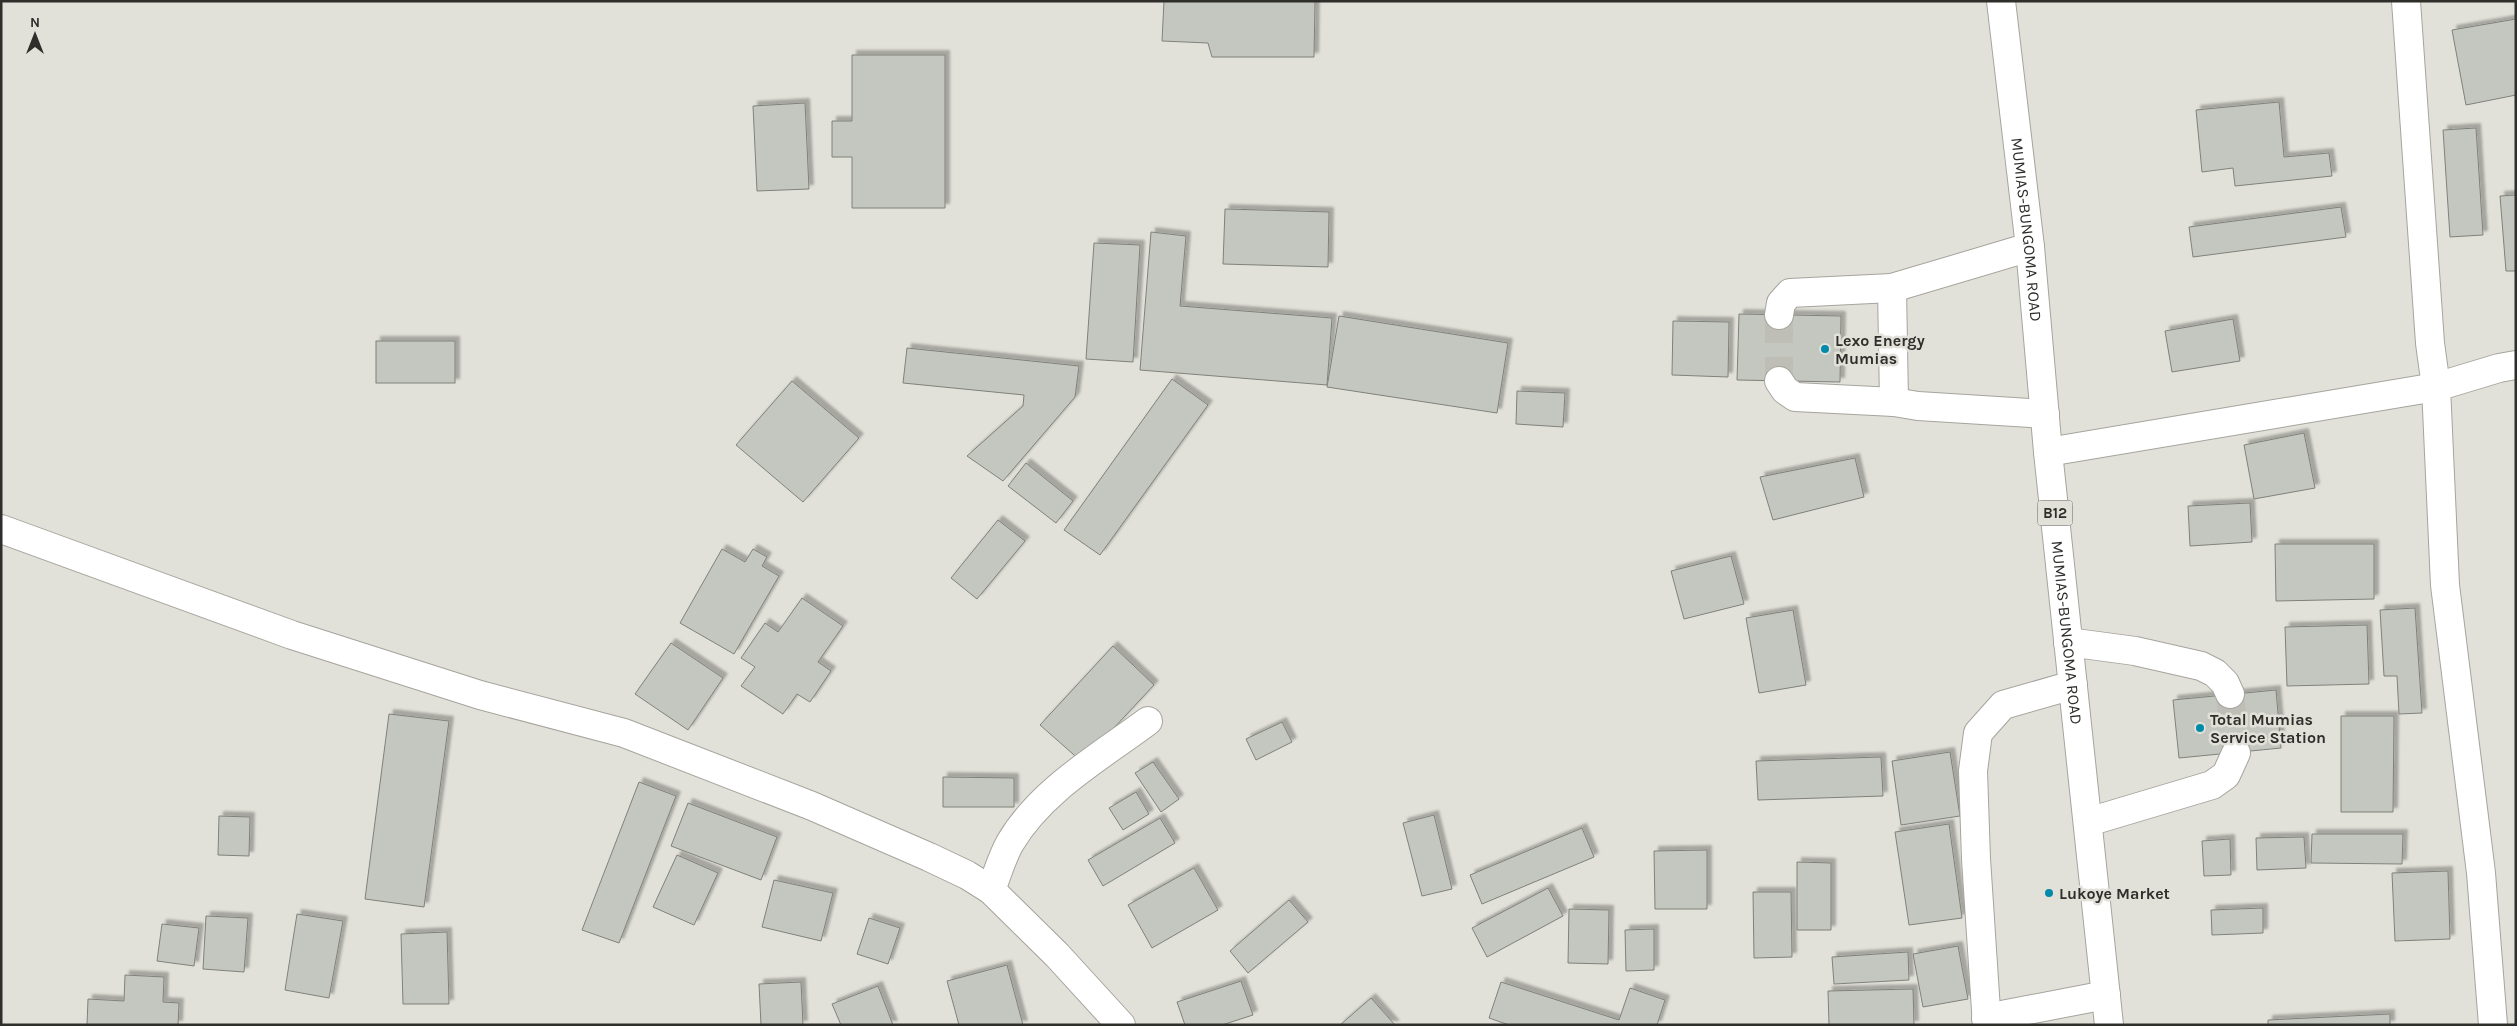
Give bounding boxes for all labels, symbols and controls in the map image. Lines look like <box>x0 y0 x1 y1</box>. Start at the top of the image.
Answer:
north arrow <box>10 10 60 60</box>
text: N <box>30 14 40 31</box>
street label: MUMIAS-BUNGOMA ROAD <box>2007 137 2046 322</box>
place label: Lexo Energy Mumias <box>1835 331 1925 368</box>
marker: Lexo Energy Mumias <box>1819 343 1831 355</box>
road number: B12 <box>2038 500 2072 526</box>
street label: MUMIAS-BUNGOMA ROAD <box>2047 540 2086 726</box>
place label: Total Mumias Service Station <box>2210 710 2326 747</box>
marker: Total Mumias Service Station <box>2194 722 2206 734</box>
place label: Lukoye Market <box>2059 884 2170 903</box>
marker: Lukoye Market <box>2043 887 2055 899</box>

